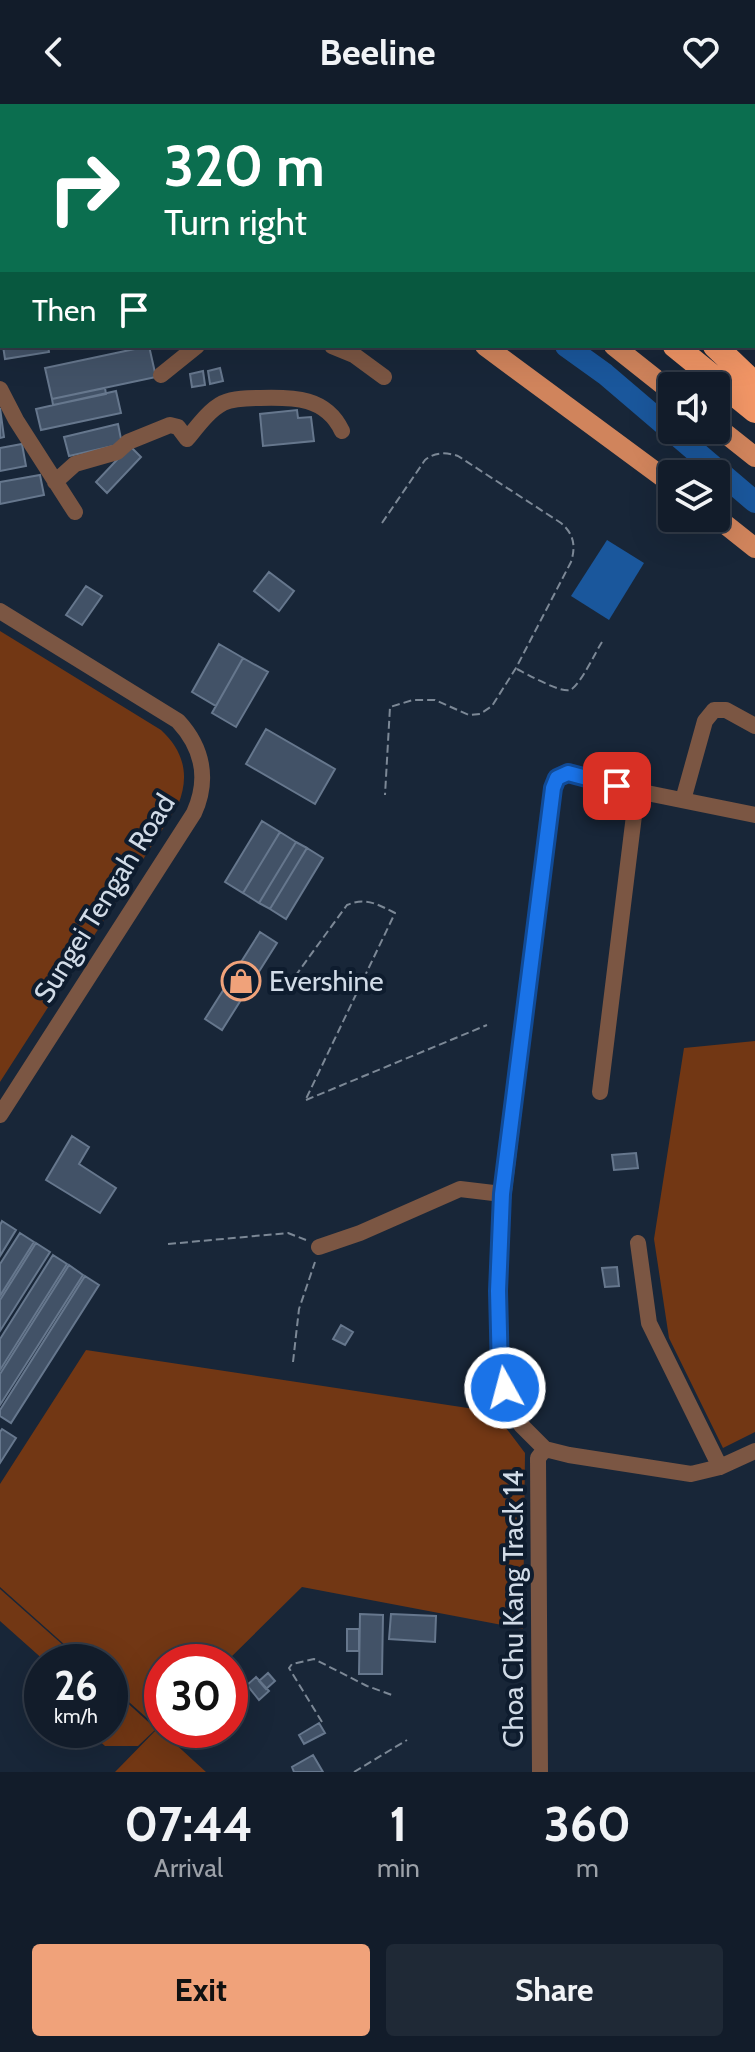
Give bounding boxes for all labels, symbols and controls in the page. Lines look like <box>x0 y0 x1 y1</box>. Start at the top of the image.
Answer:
icon: back <box>32 30 76 74</box>
text: Beeline <box>319 30 436 74</box>
icon: heart <box>679 30 723 74</box>
text: 320 m <box>164 132 325 200</box>
icon: right <box>32 136 136 240</box>
text: Turn right <box>164 200 307 244</box>
icon: arrive <box>112 288 156 332</box>
text: Then <box>32 292 96 329</box>
map controls <box>658 372 730 532</box>
button: sound <box>658 372 730 444</box>
button: layers <box>658 460 730 532</box>
pin <box>583 752 651 820</box>
icon: arrive <box>595 764 639 808</box>
street label: Sungei Tengah Road <box>26 788 182 1008</box>
shop icon: Evershine <box>220 960 262 1002</box>
place label: Evershine <box>269 964 384 998</box>
position arrow <box>463 1346 547 1430</box>
street label: Choa Chu Kang Track 14 <box>496 1470 530 1748</box>
speed limit sign: 30 <box>144 1644 248 1748</box>
text: 26 <box>54 1661 98 1710</box>
text: km/h <box>54 1704 98 1728</box>
text: 07:44 <box>124 1795 253 1853</box>
text: 1 <box>390 1795 407 1853</box>
text: 360 <box>544 1795 631 1853</box>
text: Arrival <box>154 1852 223 1884</box>
text: min <box>377 1852 420 1884</box>
text: m <box>576 1852 599 1884</box>
button: Exit <box>32 1944 370 2036</box>
button: Share <box>386 1944 723 2036</box>

